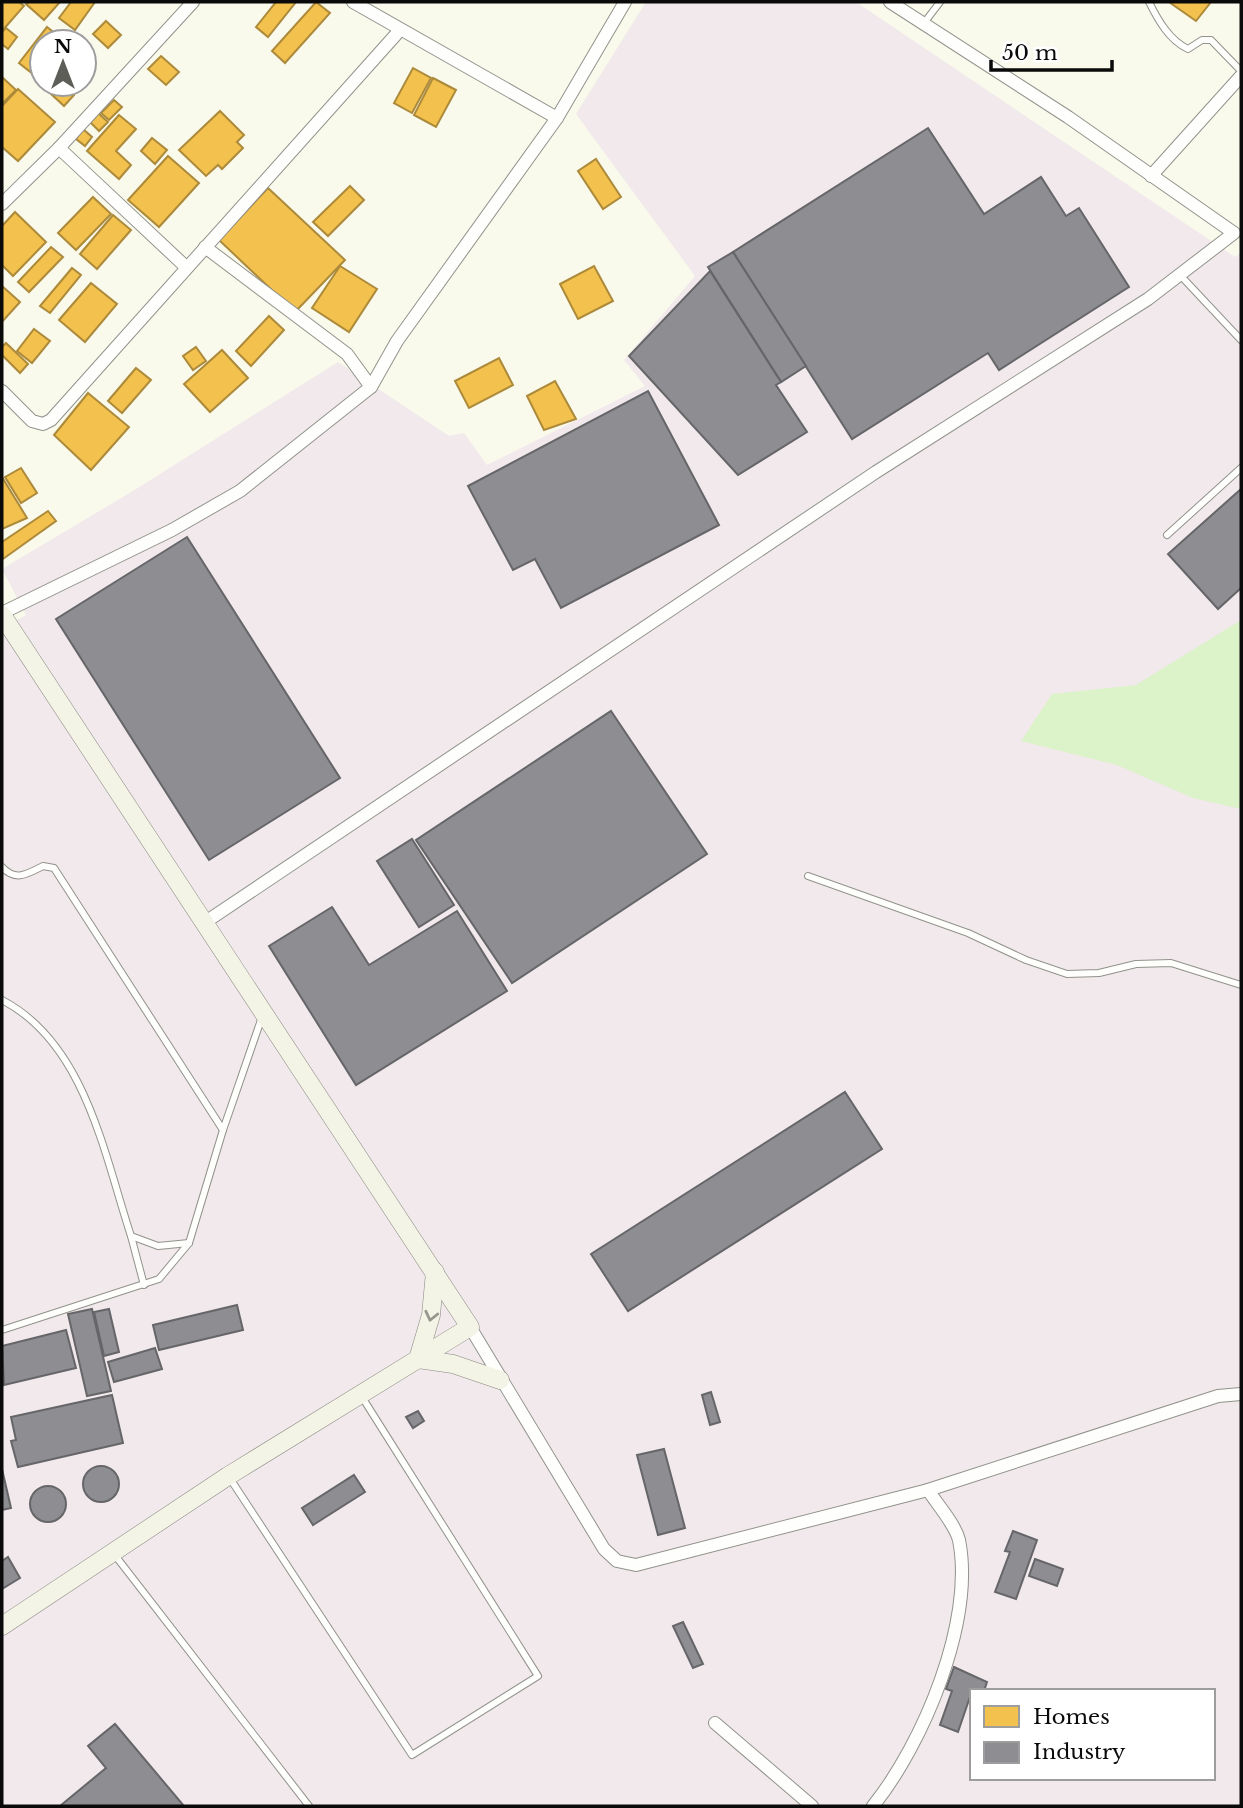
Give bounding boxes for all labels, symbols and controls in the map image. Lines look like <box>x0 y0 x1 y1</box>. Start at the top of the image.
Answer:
north arrow <box>28 28 98 98</box>
scale bar <box>991 28 1112 72</box>
text: N <box>54 35 72 58</box>
text: 50 m <box>1002 40 1058 66</box>
one-way arrow <box>424 1310 439 1322</box>
legend <box>970 1689 1215 1780</box>
text: Homes <box>1033 1704 1110 1730</box>
text: Industry <box>1033 1739 1126 1765</box>

